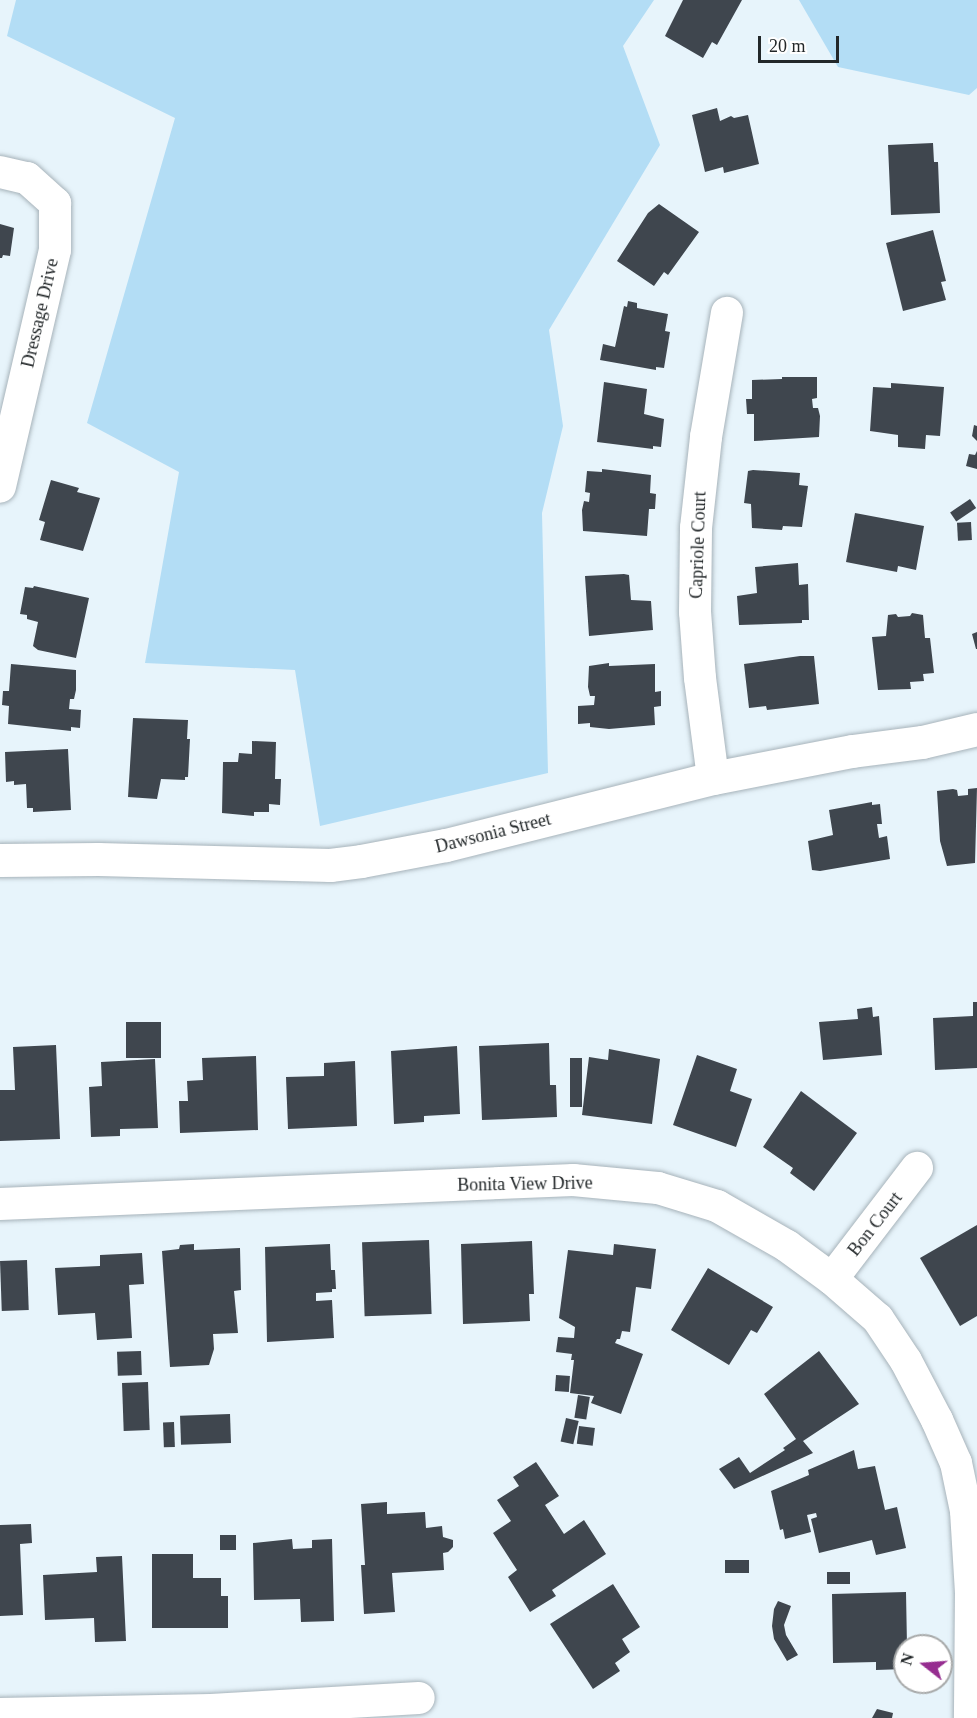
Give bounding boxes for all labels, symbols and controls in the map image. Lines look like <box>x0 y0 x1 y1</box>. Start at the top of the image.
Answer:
scale bar <box>761 24 842 62</box>
text: 20 m <box>769 36 806 56</box>
street label: Dressage Drive <box>17 256 63 370</box>
street label: Capriole Court <box>685 491 711 599</box>
street label: Dawsonia Street <box>433 808 553 858</box>
street label: Bonita View Drive <box>457 1172 593 1196</box>
street label: Bon Court <box>843 1188 907 1260</box>
north arrow <box>893 1634 953 1694</box>
text: N <box>897 1651 917 1667</box>

